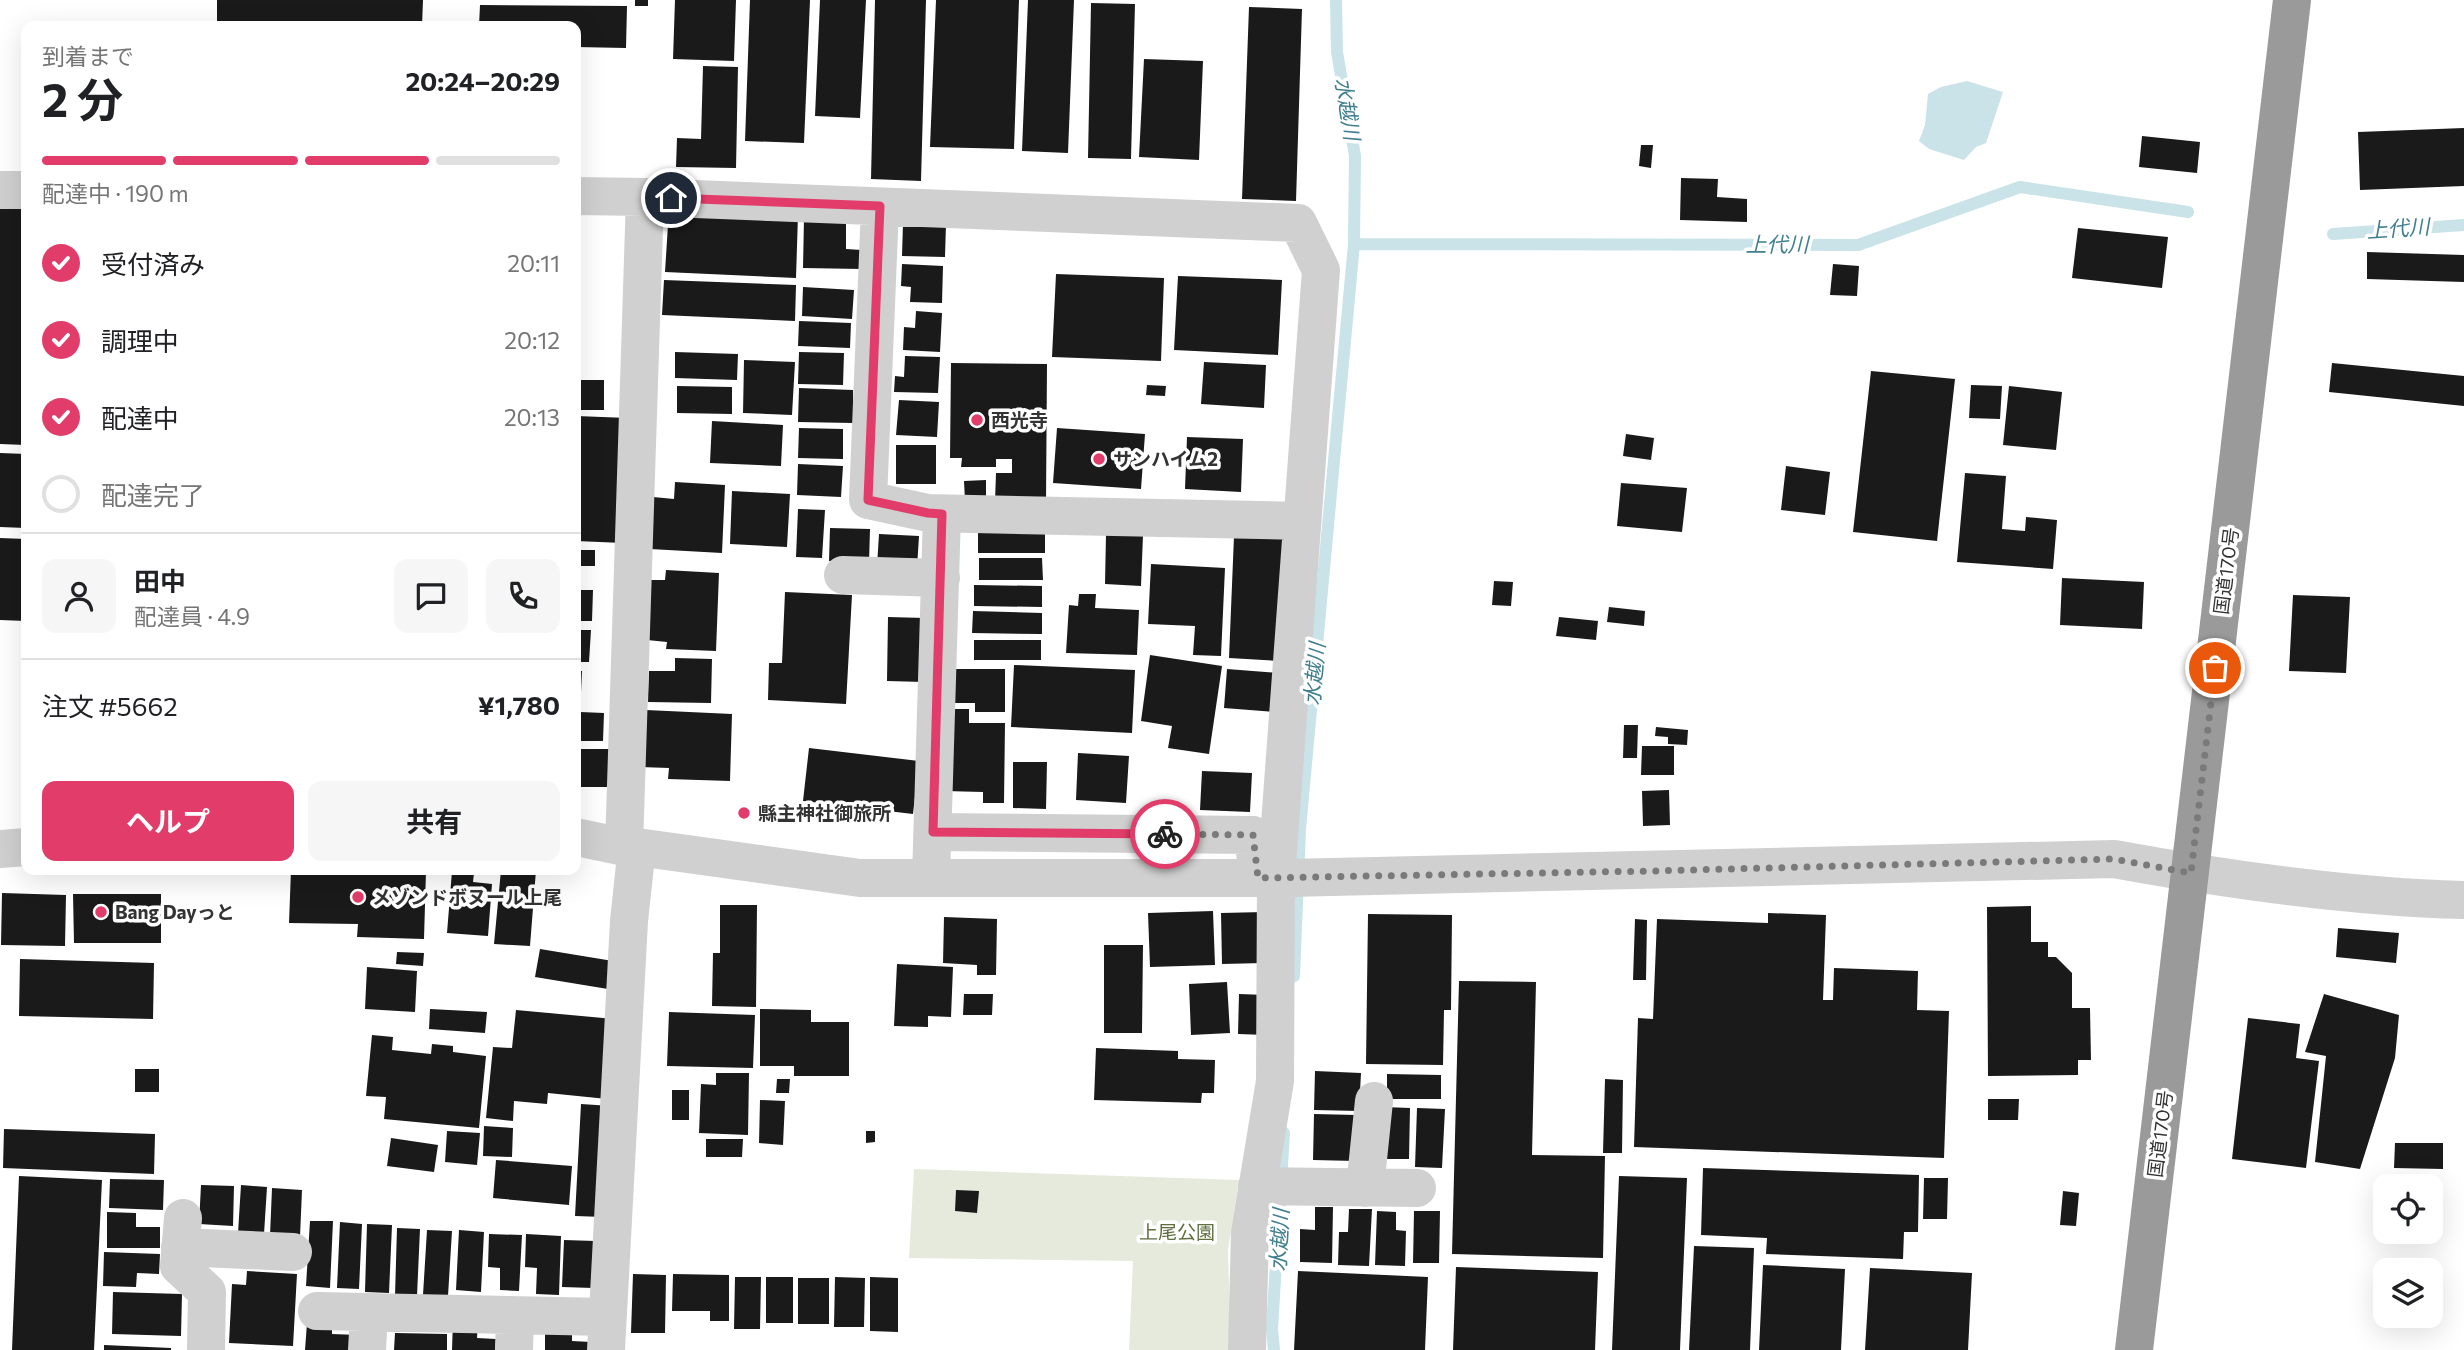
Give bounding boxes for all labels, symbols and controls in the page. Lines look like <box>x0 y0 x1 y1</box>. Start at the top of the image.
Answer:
text: 到着まで <box>42 42 134 70</box>
text: 20:24–20:29 <box>405 65 560 96</box>
text: 2 分 <box>42 70 123 126</box>
water label: 水越川 <box>1331 76 1366 144</box>
pin <box>641 168 701 228</box>
text: 配達中 · 190 m <box>42 179 189 207</box>
icon: home <box>652 179 690 217</box>
water label: 上代川 <box>2366 213 2432 242</box>
water label: 上代川 <box>1746 231 1810 256</box>
icon: check <box>42 244 80 282</box>
text: 受付済み <box>101 248 205 279</box>
text: 20:11 <box>507 249 560 277</box>
icon: check <box>42 321 80 359</box>
text: 調理中 <box>101 325 179 356</box>
text: 20:12 <box>504 326 560 354</box>
icon: check <box>42 398 80 436</box>
text: 配達中 <box>101 402 179 433</box>
text: 20:13 <box>504 403 560 431</box>
place label: 西光寺 <box>991 408 1048 431</box>
marker: 西光寺 <box>969 412 985 428</box>
place label: サンハイム2 <box>1113 447 1218 470</box>
marker: サンハイム2 <box>1091 451 1107 467</box>
text: 配達完了 <box>101 479 205 510</box>
street label: 国道170号 <box>2209 526 2242 616</box>
button: person <box>42 559 116 633</box>
button: chat <box>394 559 468 633</box>
button: phone <box>486 559 560 633</box>
text: 田中 <box>134 565 186 596</box>
text: 配達員 · 4.9 <box>134 602 250 630</box>
pin <box>2185 638 2245 698</box>
water label: 水越川 <box>1298 639 1329 706</box>
icon: bag <box>2196 649 2234 687</box>
text: ¥1,780 <box>478 689 560 720</box>
text: 注文 #5662 <box>42 690 178 721</box>
button: ヘルプ <box>42 781 294 861</box>
button: 共有 <box>308 781 560 861</box>
courier <box>1130 799 1200 869</box>
place label: 縣主神社御旅所 <box>758 801 891 824</box>
marker: 縣主神社御旅所 <box>736 805 752 821</box>
icon: bike <box>1146 815 1184 853</box>
place label: メゾンドボヌール上尾 <box>372 885 562 908</box>
marker: メゾンドボヌール上尾 <box>350 889 366 905</box>
place label: Bang Dayっと <box>115 900 235 923</box>
marker: Bang Dayっと <box>93 904 109 920</box>
street label: 国道170号 <box>2143 1089 2176 1179</box>
map controls <box>2373 1174 2443 1328</box>
button: locate <box>2373 1174 2443 1244</box>
water label: 水越川 <box>1264 1206 1293 1272</box>
park label: 上尾公園 <box>1139 1220 1215 1243</box>
button: layers <box>2373 1258 2443 1328</box>

